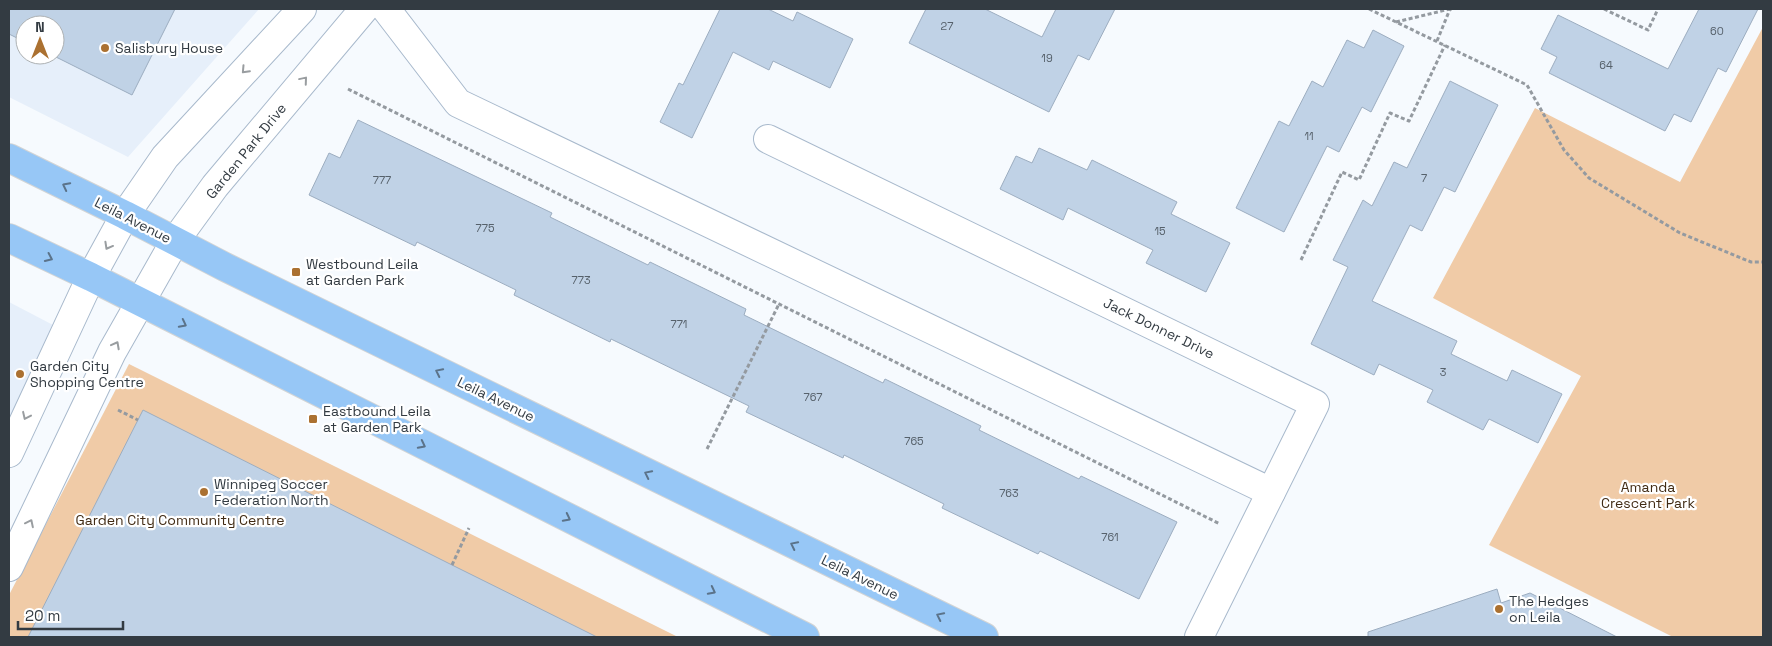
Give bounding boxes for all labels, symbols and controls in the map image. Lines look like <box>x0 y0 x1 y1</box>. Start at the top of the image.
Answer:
north arrow <box>15 15 65 65</box>
text: N <box>35 18 45 36</box>
house number: 27 <box>941 19 953 33</box>
house number: 60 <box>1710 24 1724 38</box>
place label: Salisbury House <box>115 39 223 57</box>
marker: Salisbury House <box>99 42 111 54</box>
house number: 19 <box>1041 51 1053 65</box>
house number: 64 <box>1599 58 1613 72</box>
one-way arrow <box>242 64 251 73</box>
one-way arrow <box>298 77 307 86</box>
street label: Garden Park Drive <box>202 99 290 203</box>
house number: 11 <box>1304 129 1314 143</box>
house number: 7 <box>1421 171 1427 185</box>
house number: 777 <box>373 173 391 187</box>
one-way arrow <box>62 182 71 192</box>
street label: Leila Avenue <box>92 193 174 247</box>
house number: 775 <box>476 221 495 235</box>
house number: 15 <box>1154 224 1166 238</box>
one-way arrow <box>104 241 114 250</box>
one-way arrow <box>44 252 53 262</box>
place label: Westbound Leila at Garden Park <box>306 255 418 289</box>
marker: Westbound Leila at Garden Park <box>290 266 302 278</box>
house number: 773 <box>571 273 591 287</box>
street label: Jack Donner Drive <box>1101 293 1217 363</box>
house number: 771 <box>671 317 687 331</box>
one-way arrow <box>178 318 187 328</box>
one-way arrow <box>110 341 120 350</box>
place label: Garden City Shopping Centre <box>30 357 144 391</box>
house number: 3 <box>1440 365 1447 379</box>
marker: Garden City Shopping Centre <box>14 368 26 380</box>
one-way arrow <box>435 368 444 378</box>
street label: Leila Avenue <box>454 373 538 425</box>
house number: 767 <box>804 390 822 404</box>
place label: Eastbound Leila at Garden Park <box>323 402 431 436</box>
one-way arrow <box>21 411 32 420</box>
marker: Eastbound Leila at Garden Park <box>307 413 319 425</box>
house number: 765 <box>904 434 924 448</box>
one-way arrow <box>417 438 426 449</box>
one-way arrow <box>644 469 653 480</box>
place label: Winnipeg Soccer Federation North <box>214 475 329 509</box>
park label: Amanda Crescent Park <box>1601 478 1695 512</box>
marker: Winnipeg Soccer Federation North <box>198 486 210 498</box>
house number: 763 <box>999 486 1019 500</box>
park label: Garden City Community Centre <box>75 511 285 529</box>
one-way arrow <box>562 511 571 522</box>
one-way arrow <box>24 519 35 528</box>
house number: 761 <box>1101 530 1119 544</box>
one-way arrow <box>790 541 799 551</box>
street label: Leila Avenue <box>818 551 902 603</box>
one-way arrow <box>707 585 716 595</box>
place label: The Hedges on Leila <box>1509 592 1589 626</box>
scale bar <box>18 598 122 630</box>
marker: The Hedges on Leila <box>1493 603 1505 615</box>
text: 20 m <box>25 606 60 625</box>
one-way arrow <box>937 612 946 622</box>

